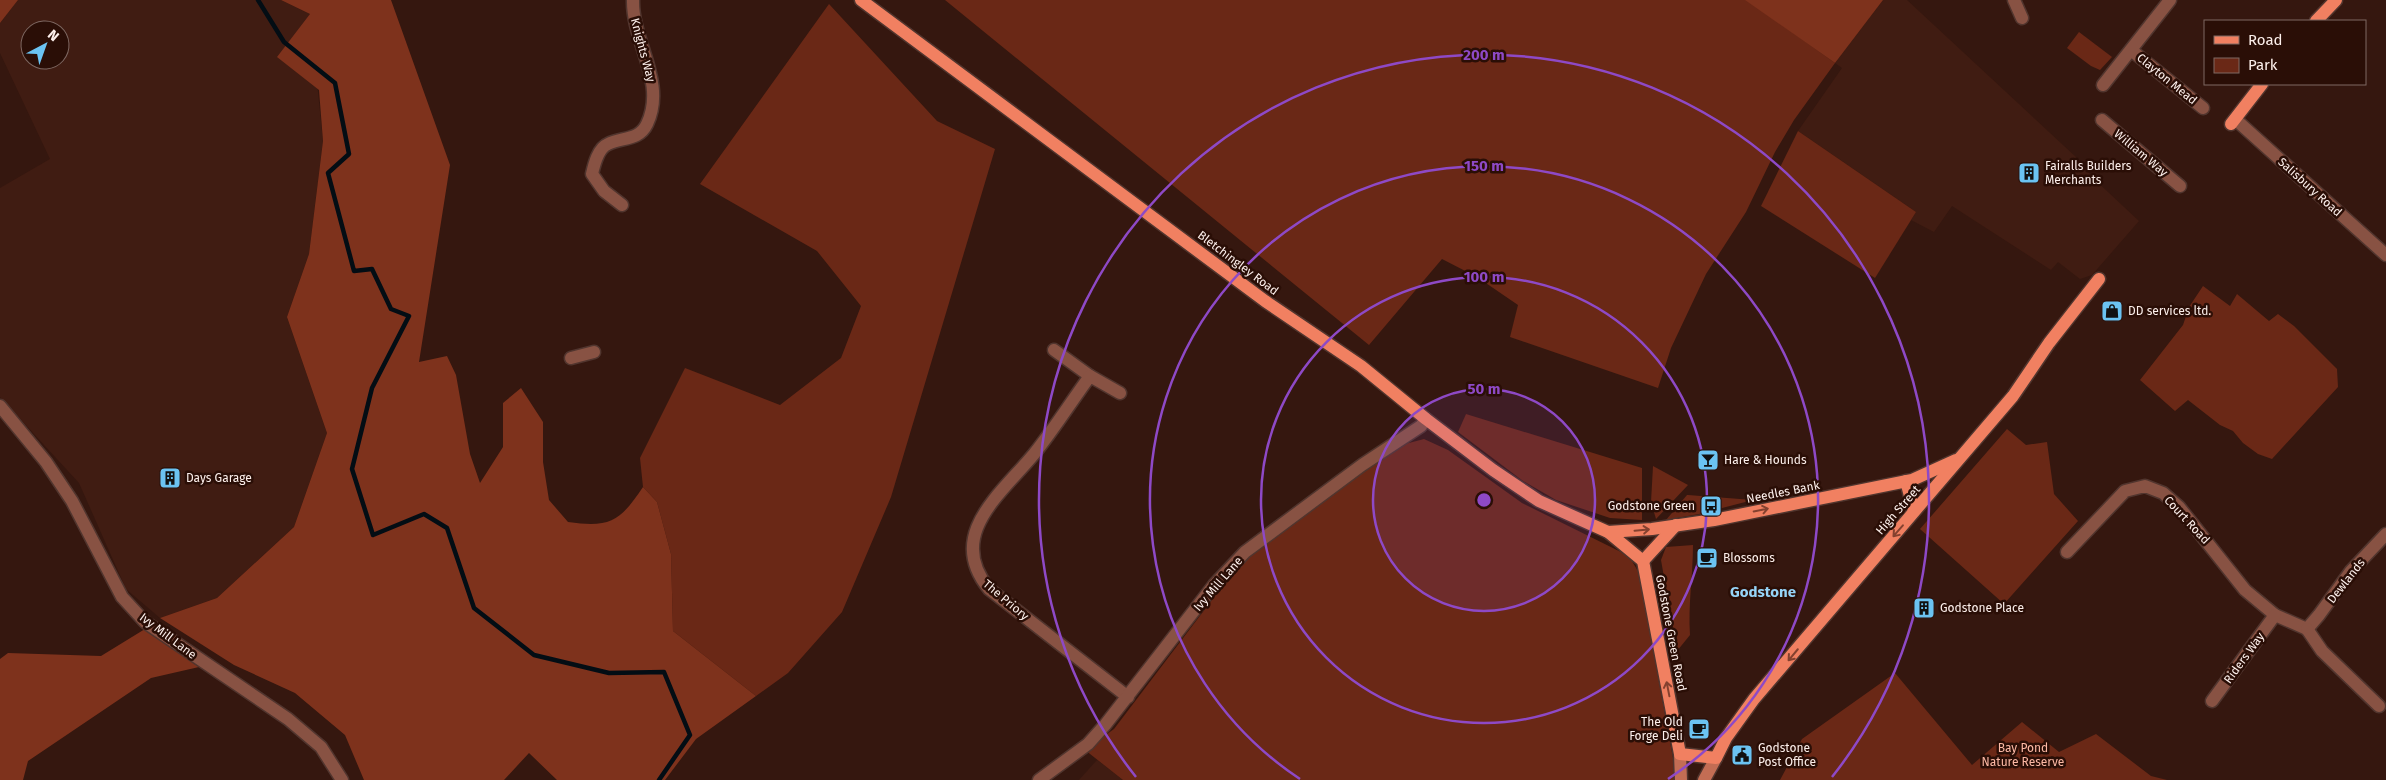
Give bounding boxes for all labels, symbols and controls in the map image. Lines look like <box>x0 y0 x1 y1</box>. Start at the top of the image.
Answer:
street label: Knights Way <box>628 16 658 84</box>
north arrow <box>20 20 70 70</box>
legend <box>2204 20 2366 85</box>
text: N <box>44 26 62 45</box>
text: Road <box>2248 31 2283 49</box>
text: 200 m <box>1463 46 1505 64</box>
street label: Clayton Mead <box>2134 51 2200 107</box>
text: Park <box>2248 56 2278 74</box>
street label: William Way <box>2111 127 2171 179</box>
street label: Salisbury Road <box>2275 155 2345 219</box>
text: 150 m <box>1464 157 1504 175</box>
place label: Fairalls Builders Merchants <box>2045 159 2132 187</box>
building icon: Fairalls Builders Merchants <box>2017 161 2041 185</box>
street label: Bletchingley Road <box>1195 228 1281 298</box>
text: 100 m <box>1464 268 1504 286</box>
shop icon: DD services ltd. <box>2100 299 2124 323</box>
place label: DD services ltd. <box>2128 304 2211 318</box>
text: 50 m <box>1467 380 1501 398</box>
bar icon: Hare & Hounds <box>1696 448 1720 472</box>
place label: Hare & Hounds <box>1724 453 1807 467</box>
building icon: Days Garage <box>158 466 182 490</box>
place label: Days Garage <box>186 471 252 485</box>
street label: Needles Bank <box>1745 478 1822 506</box>
street label: High Street <box>1873 482 1924 537</box>
centre of rings <box>1475 491 1493 509</box>
street label: Court Road <box>2161 493 2213 547</box>
bus stop icon: Godstone Green <box>1699 494 1723 518</box>
place label: Godstone Green <box>1608 499 1695 513</box>
one-way arrow <box>1753 505 1769 515</box>
one-way arrow <box>1892 524 1904 537</box>
one-way arrow <box>1634 525 1650 534</box>
cafe icon: Blossoms <box>1695 546 1719 570</box>
place label: Blossoms <box>1723 551 1775 565</box>
street label: Ivy Mill Lane <box>1191 554 1245 614</box>
street label: Dewlands <box>2324 556 2368 606</box>
street label: Godstone Green Road <box>1653 574 1689 692</box>
street label: The Priory <box>980 577 1032 623</box>
district label: Godstone <box>1730 583 1796 601</box>
building icon: Godstone Place <box>1912 596 1936 620</box>
place label: Godstone Place <box>1940 601 2024 615</box>
street label: Ivy Mill Lane <box>137 610 199 662</box>
street label: Riders Way <box>2221 630 2267 686</box>
one-way arrow <box>1787 648 1799 661</box>
one-way arrow <box>1662 682 1672 698</box>
place label: The Old Forge Deli <box>1629 715 1683 743</box>
cafe icon: The Old Forge Deli <box>1687 717 1711 741</box>
place label: Godstone Post Office <box>1758 741 1816 769</box>
park label: Bay Pond Nature Reserve <box>1982 741 2064 769</box>
public building icon: Godstone Post Office <box>1730 743 1754 767</box>

